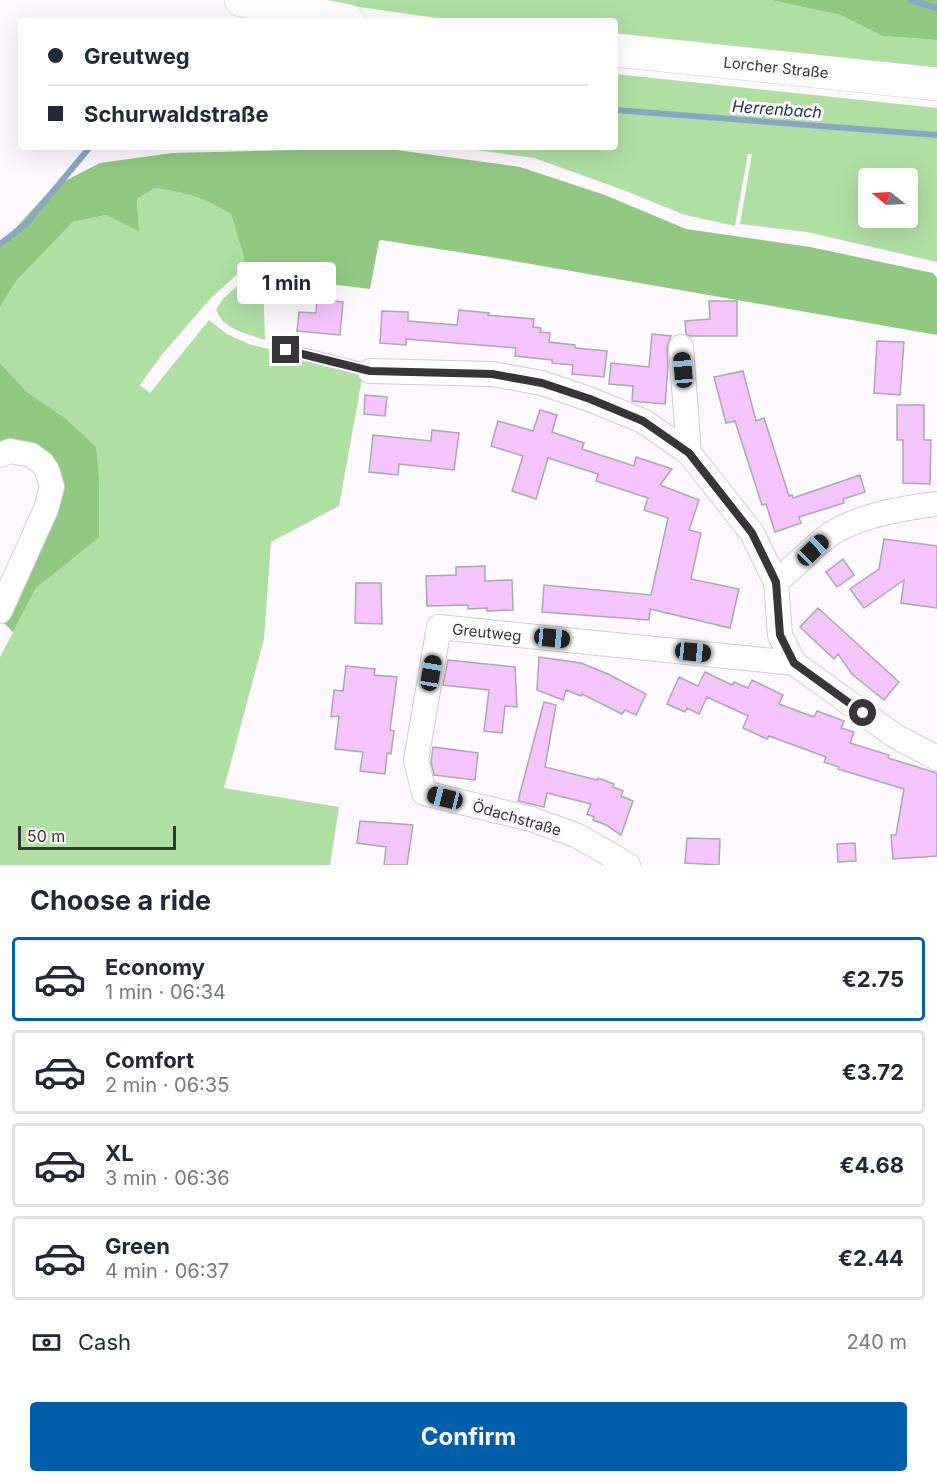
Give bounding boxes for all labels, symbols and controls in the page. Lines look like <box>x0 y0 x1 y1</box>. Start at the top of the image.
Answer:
text: Greutweg <box>84 43 190 69</box>
street label: Lorcher Straße <box>723 52 830 82</box>
water label: Herrenbach <box>731 96 823 122</box>
text: Schurwaldstraße <box>84 101 269 127</box>
north arrow <box>858 168 918 228</box>
map controls <box>858 168 918 228</box>
callout: 1 min <box>236 263 336 305</box>
text: 1 min <box>262 271 311 295</box>
route end <box>272 336 299 363</box>
car <box>672 351 694 389</box>
car <box>794 531 832 569</box>
street label: Greutweg <box>451 619 522 645</box>
car <box>533 627 571 649</box>
car <box>674 641 712 663</box>
car <box>419 654 443 692</box>
route start <box>849 699 876 726</box>
car <box>425 785 465 811</box>
street label: Ödachstraße <box>470 796 564 840</box>
scale bar <box>18 823 176 850</box>
text: 50 m <box>27 826 65 846</box>
text: Choose a ride <box>30 884 211 917</box>
icon: car <box>33 952 87 1006</box>
text: Economy <box>105 954 205 980</box>
text: €2.75 <box>842 966 904 992</box>
text: 1 min · 06:34 <box>105 980 226 1004</box>
icon: car <box>33 1045 87 1099</box>
text: Comfort <box>105 1047 194 1073</box>
text: €3.72 <box>842 1059 904 1085</box>
text: 2 min · 06:35 <box>105 1073 229 1097</box>
icon: car <box>33 1138 87 1192</box>
text: XL <box>105 1140 134 1166</box>
text: €4.68 <box>839 1152 904 1178</box>
text: 3 min · 06:36 <box>105 1166 230 1190</box>
icon: car <box>33 1231 87 1285</box>
text: Green <box>105 1233 170 1259</box>
text: €2.44 <box>838 1245 904 1271</box>
text: 4 min · 06:37 <box>105 1259 229 1283</box>
icon: cash <box>30 1326 63 1359</box>
text: Cash <box>78 1329 131 1355</box>
text: 240 m <box>846 1330 907 1354</box>
button: Confirm <box>30 1402 907 1471</box>

